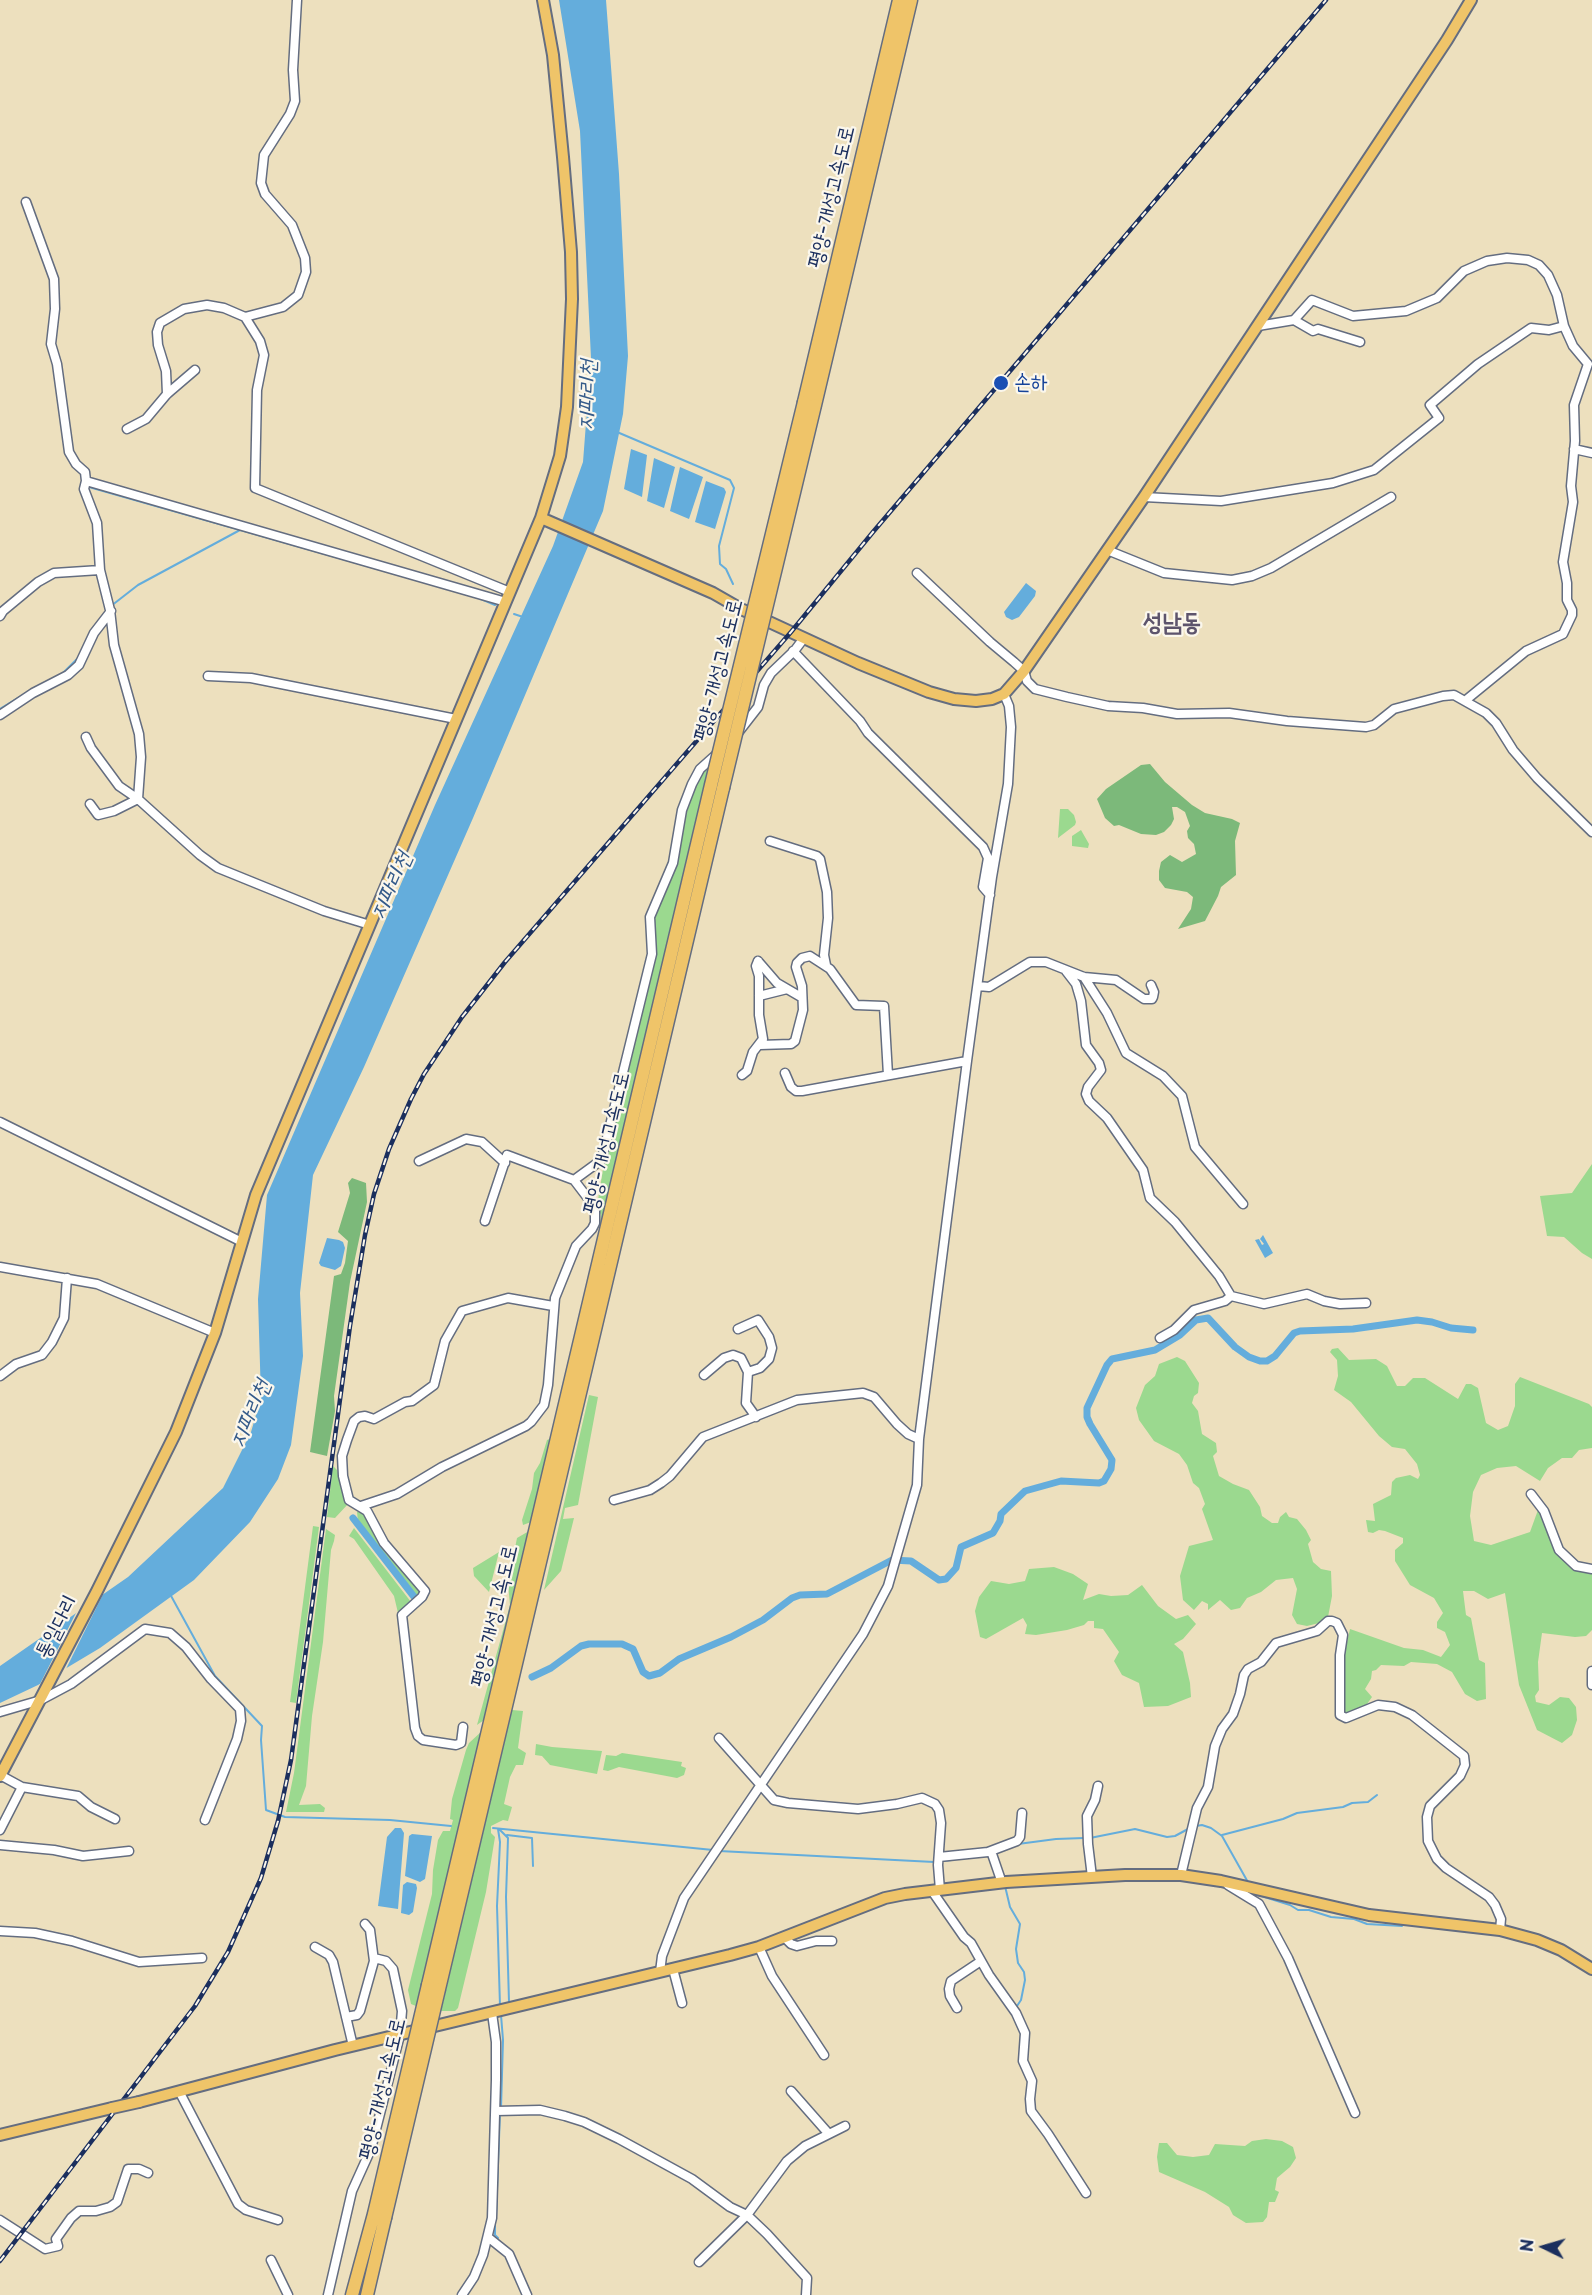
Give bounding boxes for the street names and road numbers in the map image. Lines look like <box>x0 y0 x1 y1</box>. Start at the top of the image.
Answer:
street label: 평양-개성고속도로 <box>803 123 861 271</box>
street label: 평양-개성고속도로 <box>689 596 749 744</box>
street label: 평양-개성고속도로 <box>578 1069 636 1217</box>
street label: 평양-개성고속도로 <box>466 1542 524 1690</box>
street label: 통일다리 <box>30 1591 84 1663</box>
street label: 평양-개성고속도로 <box>354 2015 412 2163</box>

